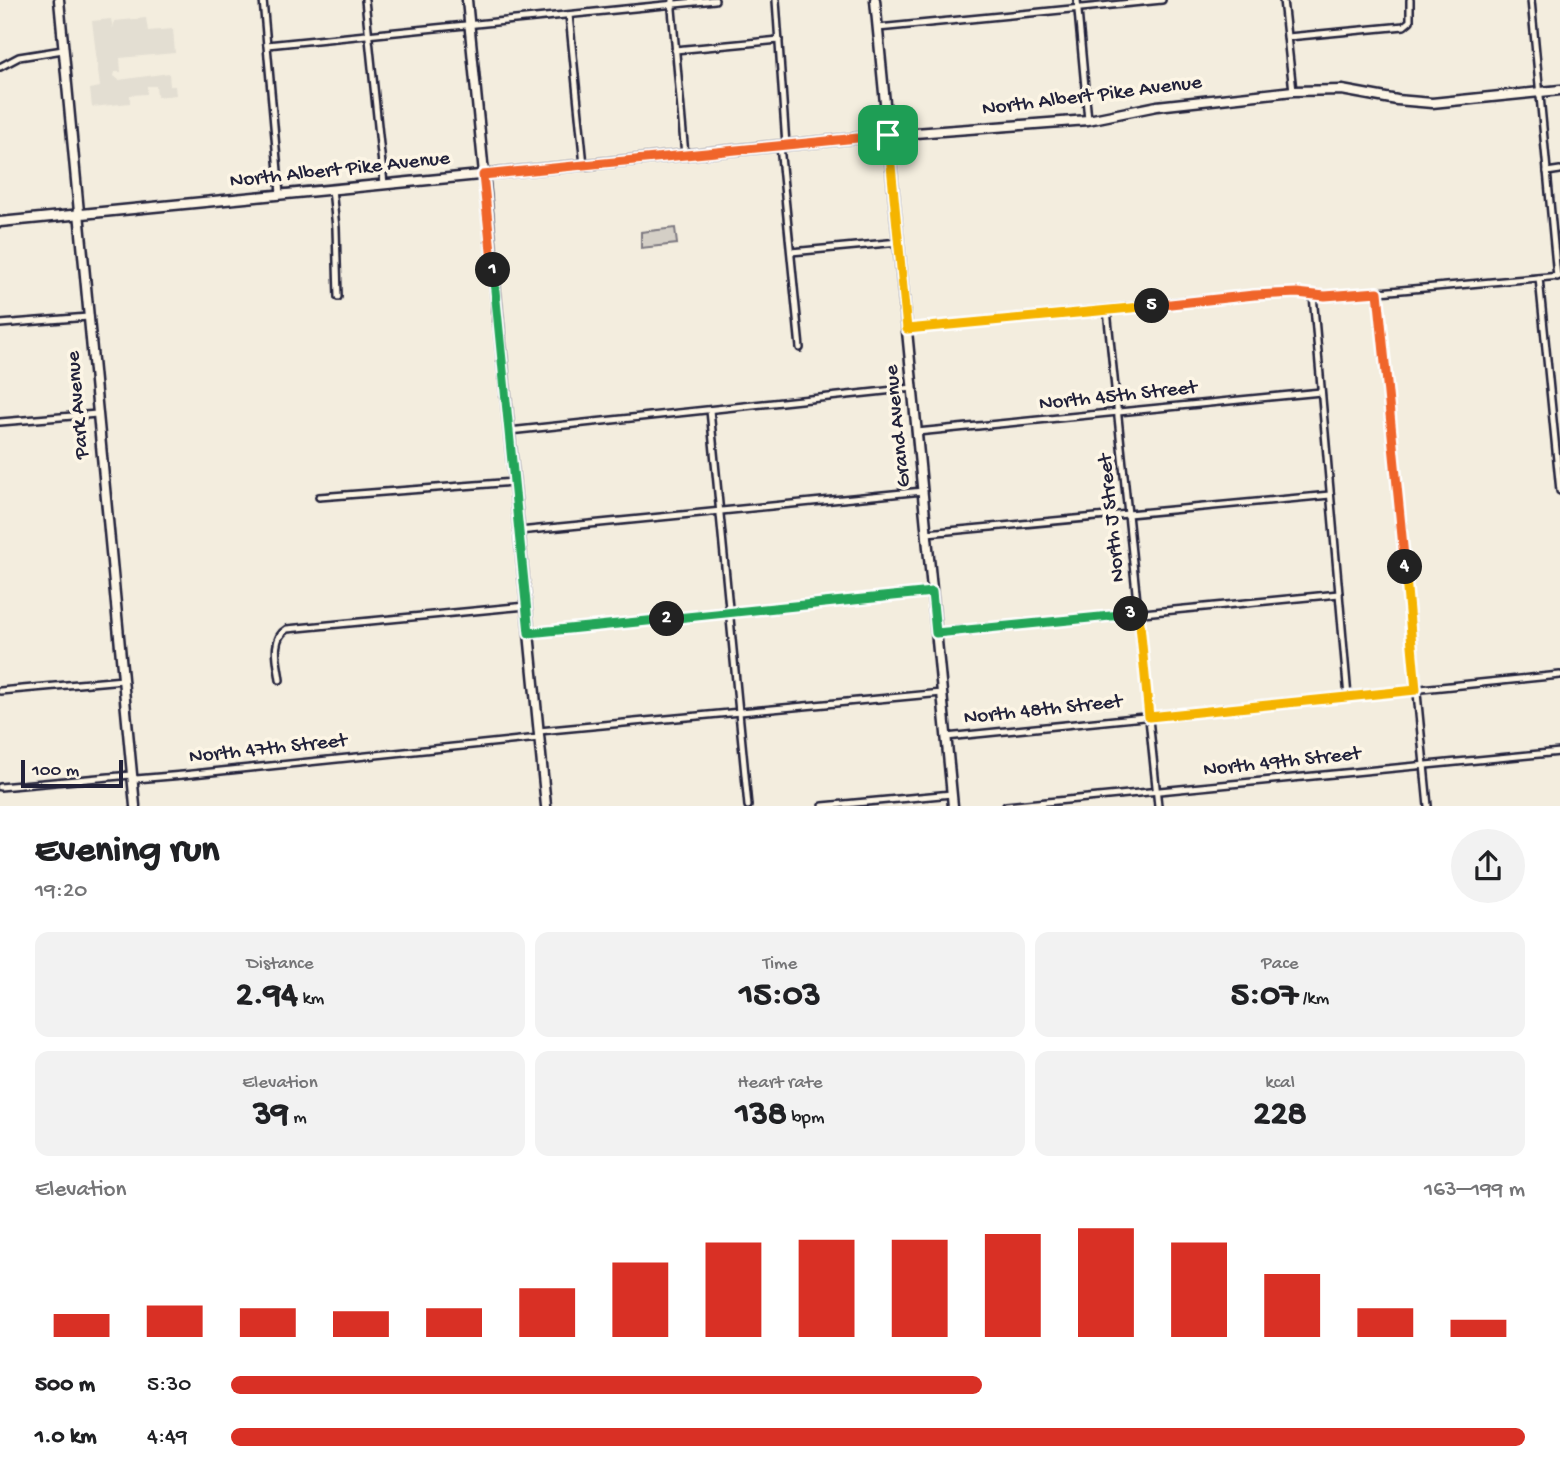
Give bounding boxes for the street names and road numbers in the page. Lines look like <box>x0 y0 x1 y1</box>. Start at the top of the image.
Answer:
street label: North Albert Pike Avenue <box>981 71 1204 123</box>
street label: North Albert Pike Avenue <box>229 147 452 195</box>
street label: Park Avenue <box>62 349 96 461</box>
street label: Grand Avenue <box>880 362 918 488</box>
street label: North 45th Street <box>1038 376 1201 418</box>
street label: North J Street <box>1094 450 1132 583</box>
street label: North 48th Street <box>963 690 1126 732</box>
street label: North 47th Street <box>188 729 351 771</box>
street label: North 49th Street <box>1202 742 1364 784</box>

